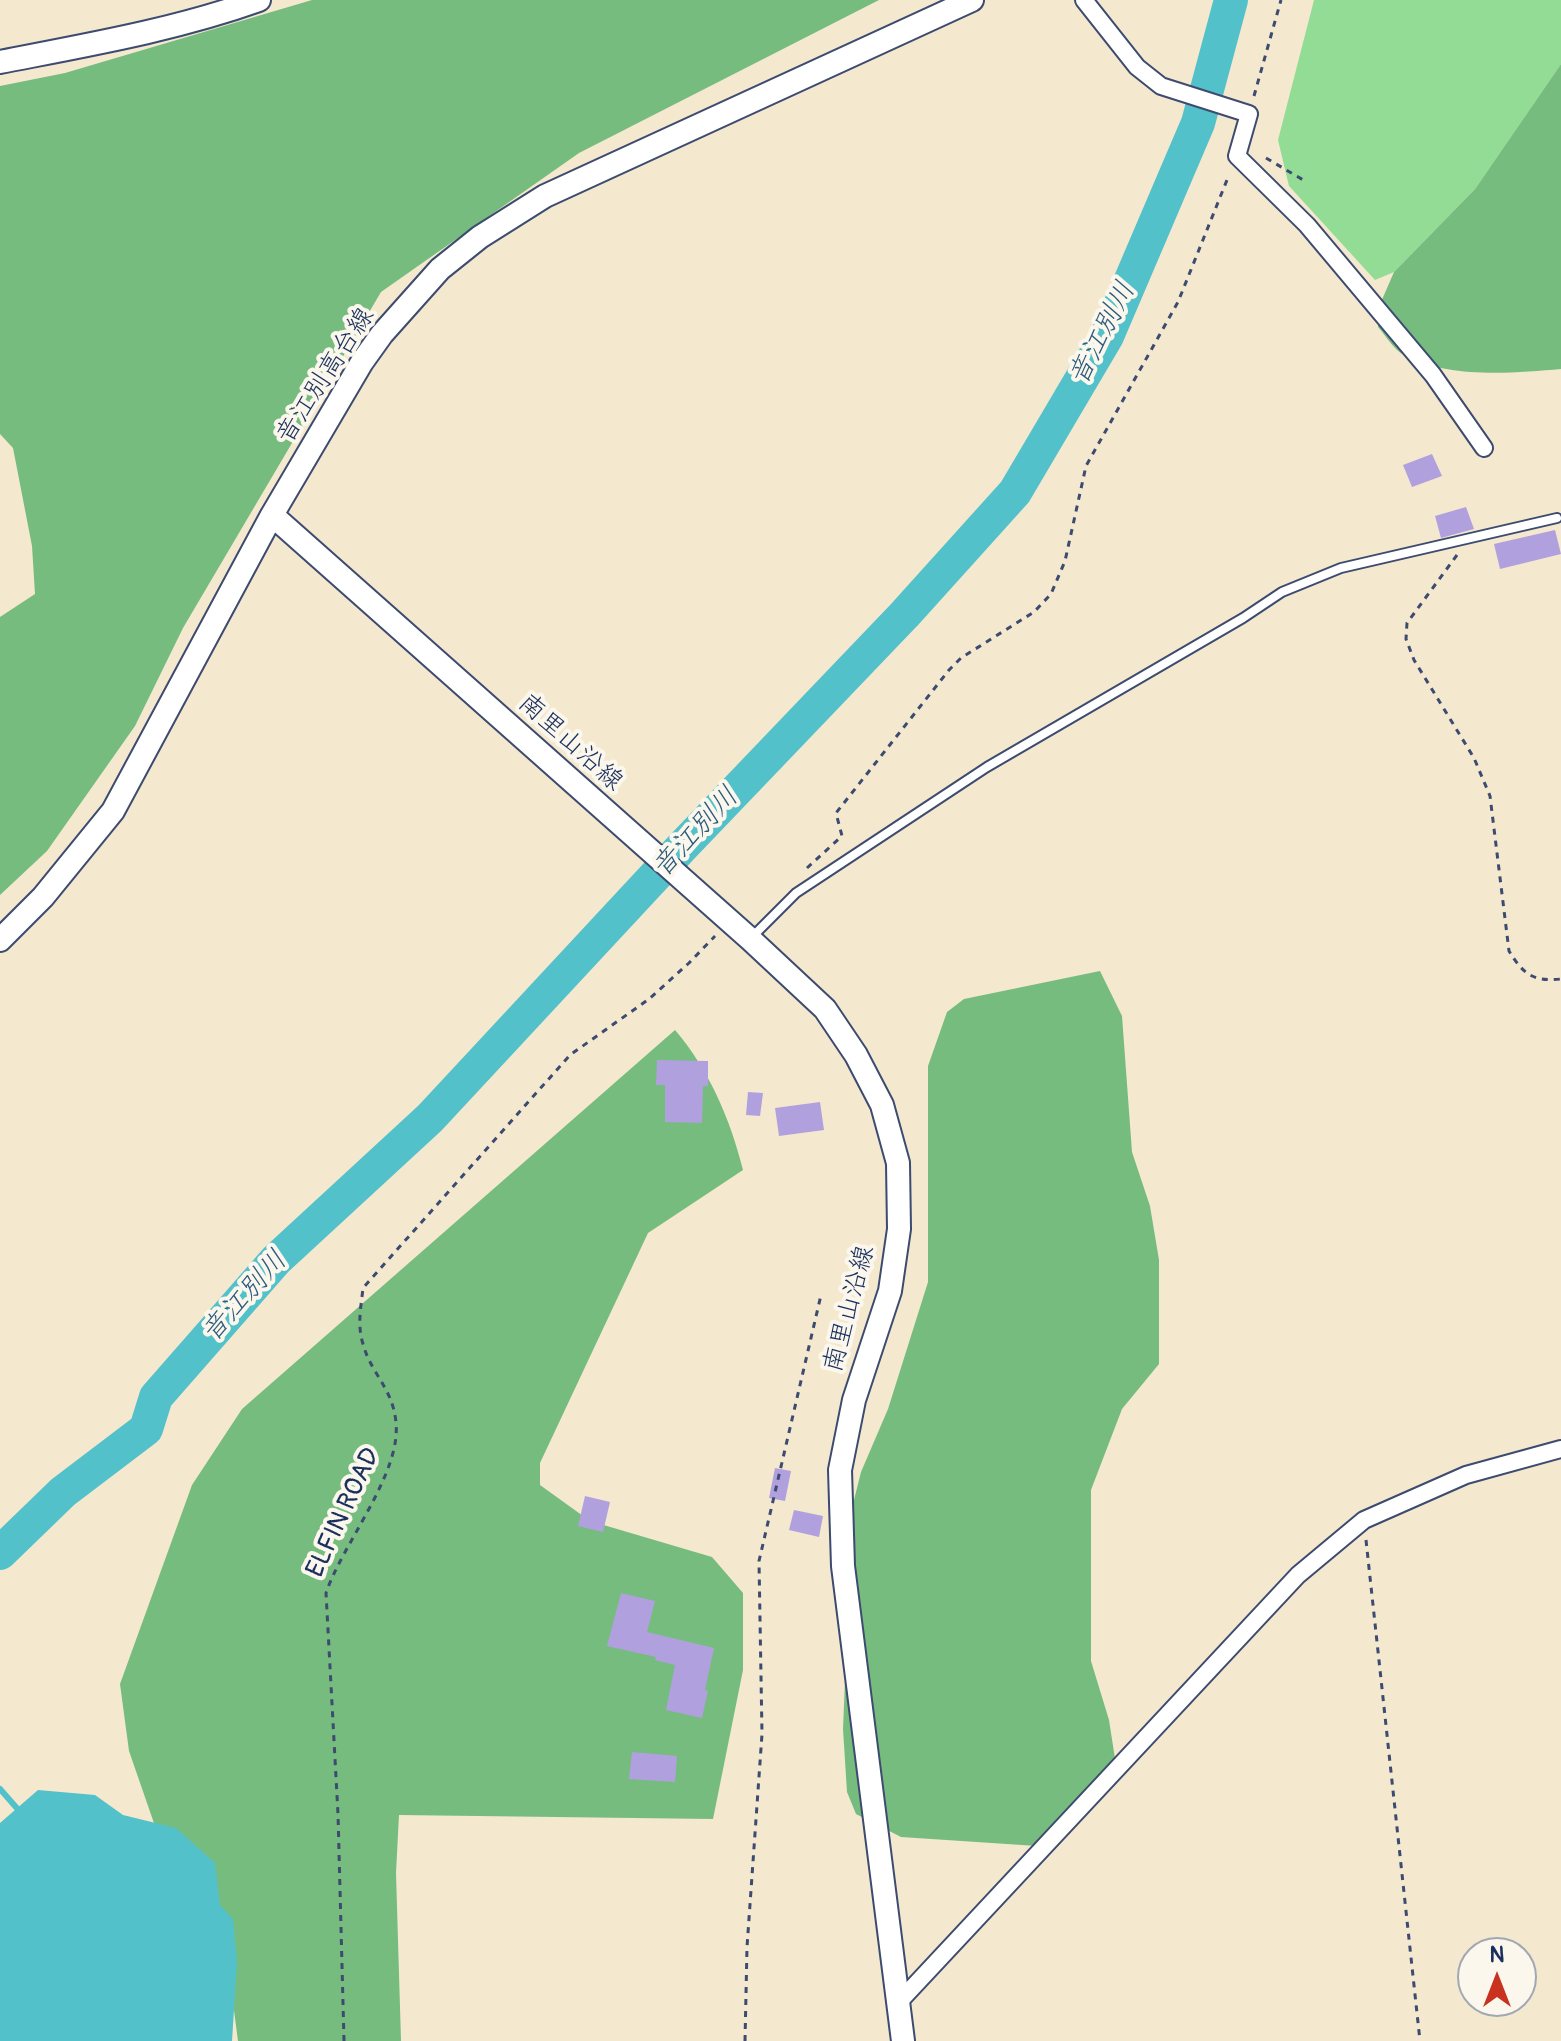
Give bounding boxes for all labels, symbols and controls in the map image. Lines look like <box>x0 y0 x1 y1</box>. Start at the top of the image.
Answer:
water label: 音江別川 <box>1063 276 1143 392</box>
street label: 音江別高台線 <box>270 302 382 450</box>
street label: 南里山沿線 <box>511 688 629 798</box>
water label: 音江別川 <box>646 781 746 885</box>
street label: 南里山沿線 <box>818 1242 882 1376</box>
water label: 音江別川 <box>195 1244 295 1350</box>
street label: ELFIN ROAD <box>300 1443 388 1583</box>
north arrow <box>1457 1937 1537 2017</box>
text: N <box>1490 1941 1504 1969</box>

